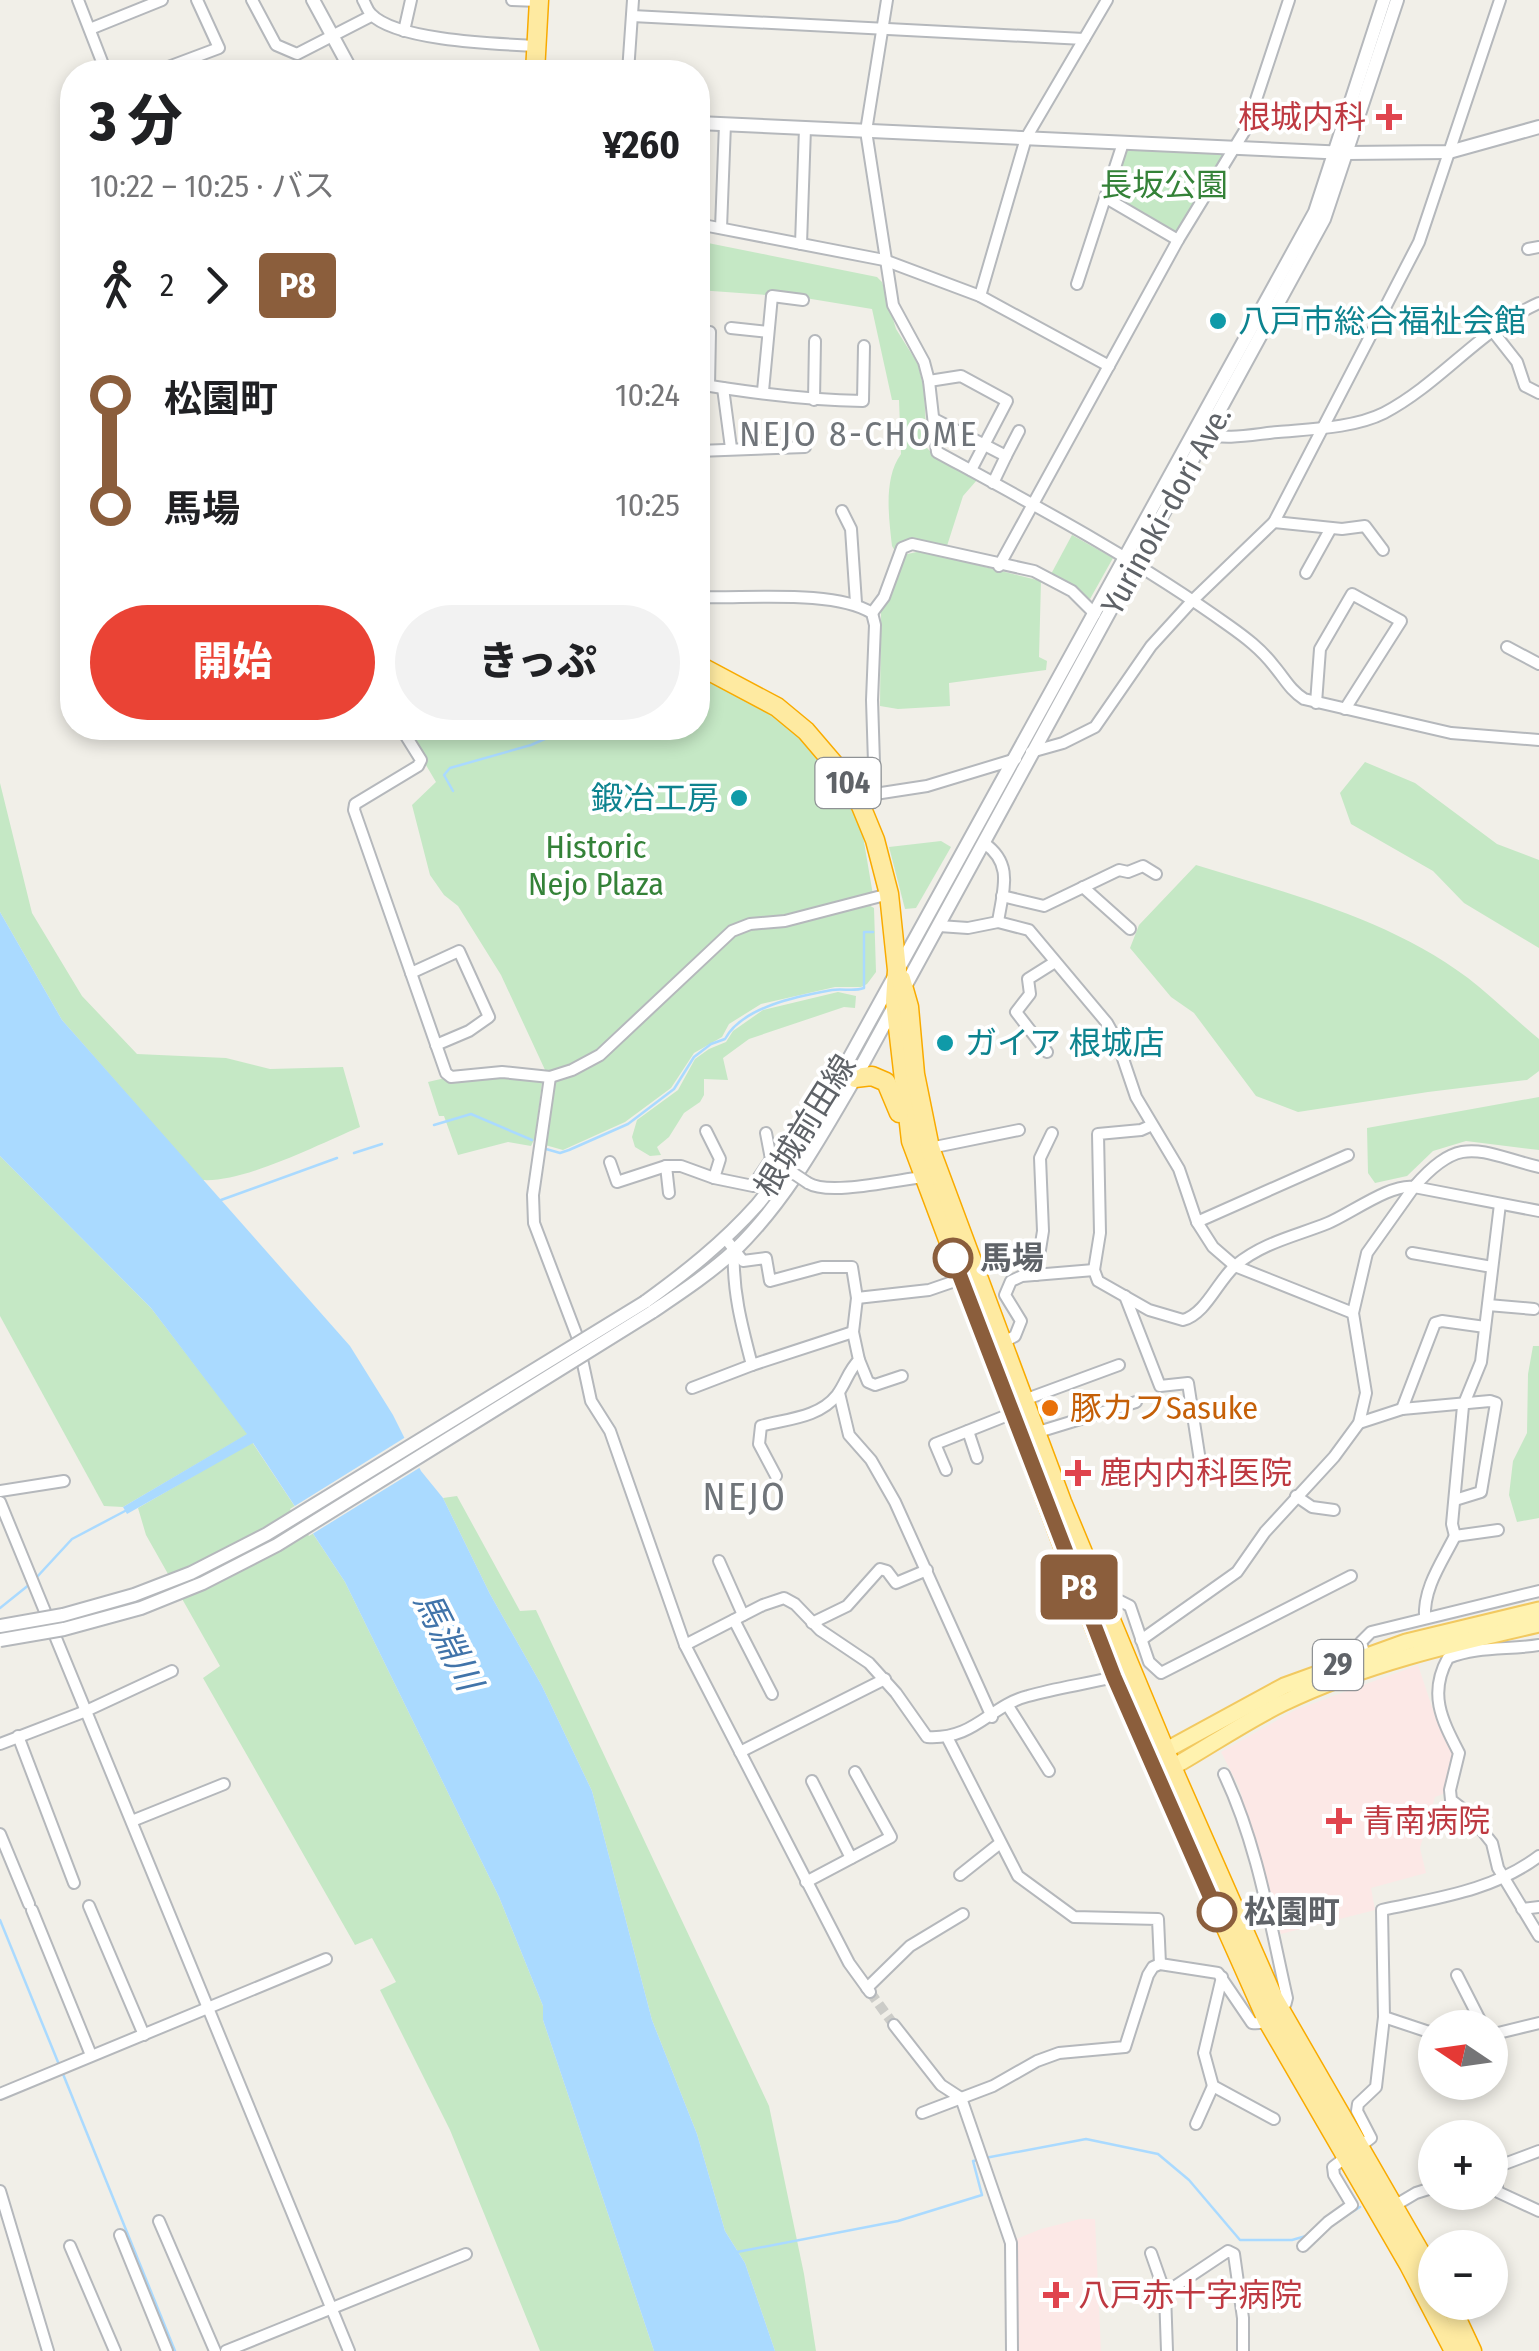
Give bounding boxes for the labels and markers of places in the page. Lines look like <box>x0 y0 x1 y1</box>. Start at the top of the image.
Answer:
place label: 根城内科 <box>1238 98 1366 136</box>
marker: 根城内科 <box>1376 104 1402 130</box>
place label: 八戸市総合福祉会館 <box>1238 302 1526 340</box>
marker: 八戸市総合福祉会館 <box>1207 310 1229 332</box>
place label: 鍛冶工房 <box>591 779 719 817</box>
marker: 鍛冶工房 <box>728 787 750 809</box>
place label: ガイア 根城店 <box>965 1024 1165 1062</box>
marker: ガイア 根城店 <box>934 1032 956 1054</box>
marker: 馬場 <box>934 1239 972 1277</box>
place label: 馬場 <box>980 1239 1044 1277</box>
place label: 豚カフSasuke <box>1070 1389 1258 1427</box>
marker: 豚カフSasuke <box>1039 1397 1061 1419</box>
place label: 鹿内内科医院 <box>1100 1454 1292 1492</box>
marker: 鹿内内科医院 <box>1065 1460 1091 1486</box>
place label: 青南病院 <box>1362 1802 1490 1840</box>
marker: 青南病院 <box>1326 1808 1352 1834</box>
marker: 松園町 <box>1198 1893 1236 1931</box>
place label: 松園町 <box>1244 1893 1340 1931</box>
place label: 八戸赤十字病院 <box>1078 2276 1302 2314</box>
marker: 八戸赤十字病院 <box>1043 2282 1069 2308</box>

